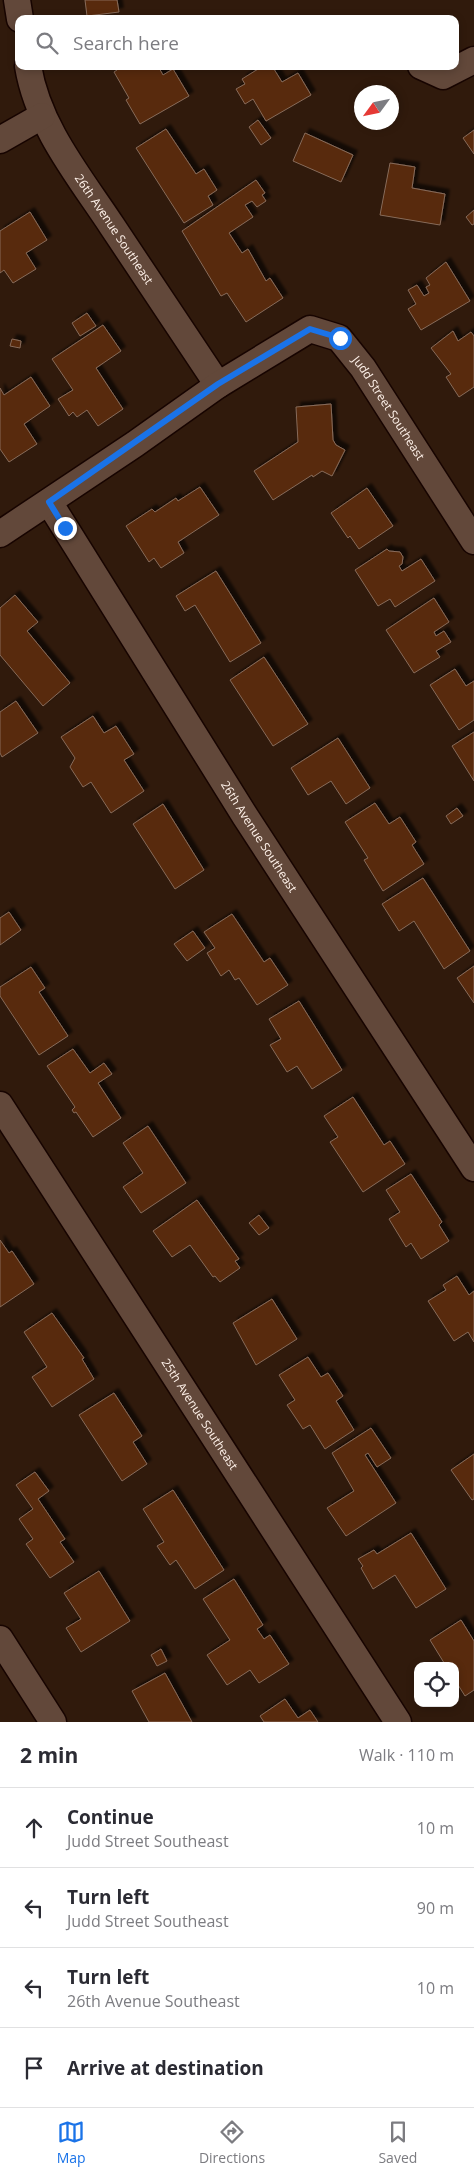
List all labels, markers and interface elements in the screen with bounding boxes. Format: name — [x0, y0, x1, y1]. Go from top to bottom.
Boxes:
search box — [15, 15, 459, 70]
icon: search — [33, 29, 61, 57]
text: Search here — [73, 30, 179, 56]
north arrow — [354, 85, 399, 130]
street label: 26th Avenue Southeast — [71, 171, 157, 288]
route start — [329, 327, 352, 350]
street label: Judd Street Southeast — [348, 351, 429, 463]
route end — [54, 517, 77, 540]
street label: 26th Avenue Southeast — [217, 777, 301, 896]
street label: 25th Avenue Southeast — [158, 1355, 242, 1473]
map controls — [414, 1662, 459, 1707]
button: locate — [414, 1662, 459, 1707]
text: 2 min — [20, 1741, 78, 1769]
text: Walk · 110 m — [359, 1744, 454, 1766]
text: Continue — [67, 1804, 154, 1830]
icon: ahead — [20, 1814, 48, 1842]
text: 10 m — [417, 1817, 454, 1839]
text: Judd Street Southeast — [67, 1830, 229, 1852]
text: Turn left — [67, 1884, 149, 1910]
icon: left — [20, 1894, 48, 1922]
text: 90 m — [417, 1897, 454, 1919]
text: Judd Street Southeast — [67, 1910, 229, 1932]
text: Turn left — [67, 1964, 149, 1990]
icon: left — [20, 1974, 48, 2002]
text: 10 m — [417, 1977, 454, 1999]
text: 26th Avenue Southeast — [67, 1990, 240, 2012]
icon: arrive — [20, 2054, 48, 2082]
text: Arrive at destination — [67, 2055, 264, 2081]
tab: Map — [57, 2118, 86, 2167]
tab: Directions — [199, 2118, 265, 2167]
tab: Saved — [378, 2118, 417, 2167]

